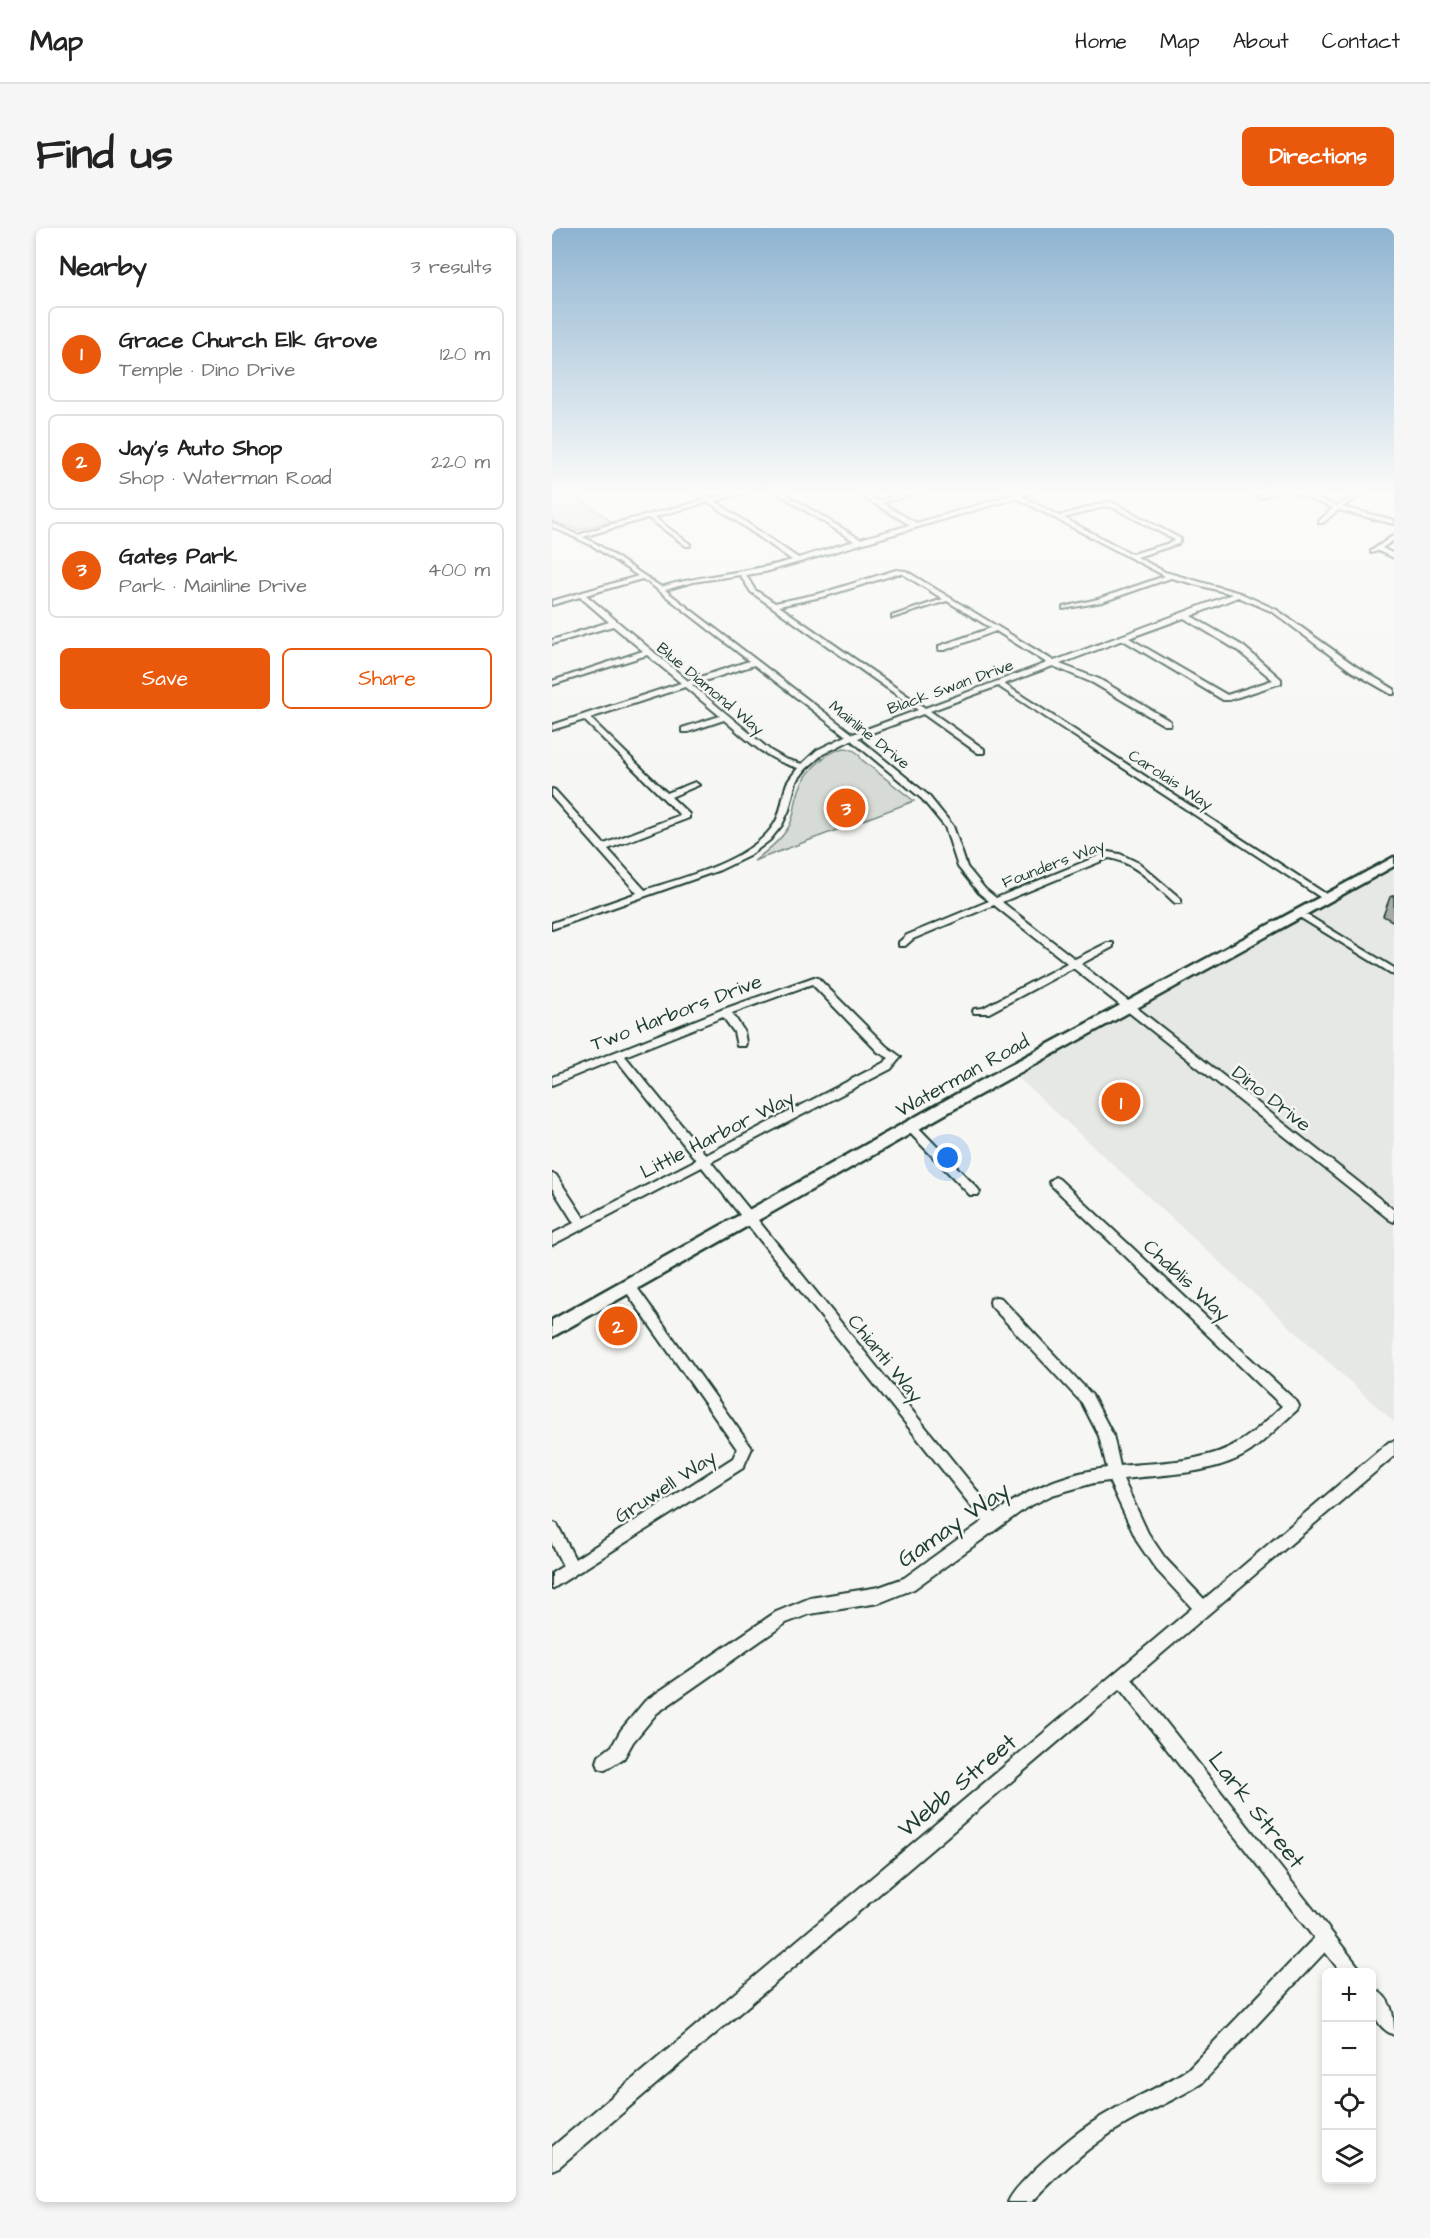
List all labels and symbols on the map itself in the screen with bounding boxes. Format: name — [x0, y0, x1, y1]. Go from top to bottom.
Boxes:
street label: Blue Diamond Way — [651, 637, 769, 741]
street label: Black Swan Drive — [884, 654, 1017, 720]
street label: Mainline Drive — [824, 695, 915, 774]
street label: Carolais Way — [1123, 744, 1217, 816]
pin: 3 — [826, 786, 866, 830]
street label: Founders Way — [999, 834, 1108, 895]
street label: Two Harbors Drive — [587, 967, 766, 1058]
street label: Waterman Road — [891, 1028, 1034, 1124]
street label: Dino Drive — [1226, 1059, 1317, 1139]
pin: 1 — [1102, 1080, 1140, 1124]
street label: Little Harbor Way — [635, 1084, 800, 1187]
your location — [933, 1143, 962, 1172]
street label: Chablis Way — [1136, 1233, 1236, 1329]
pin: 2 — [598, 1304, 638, 1348]
street label: Chianti Way — [840, 1308, 930, 1409]
street label: Gruwell Way — [609, 1443, 722, 1531]
street label: Gamay Way — [890, 1473, 1017, 1577]
street label: Webb Street — [891, 1726, 1025, 1846]
street label: Lark Street — [1200, 1745, 1313, 1877]

